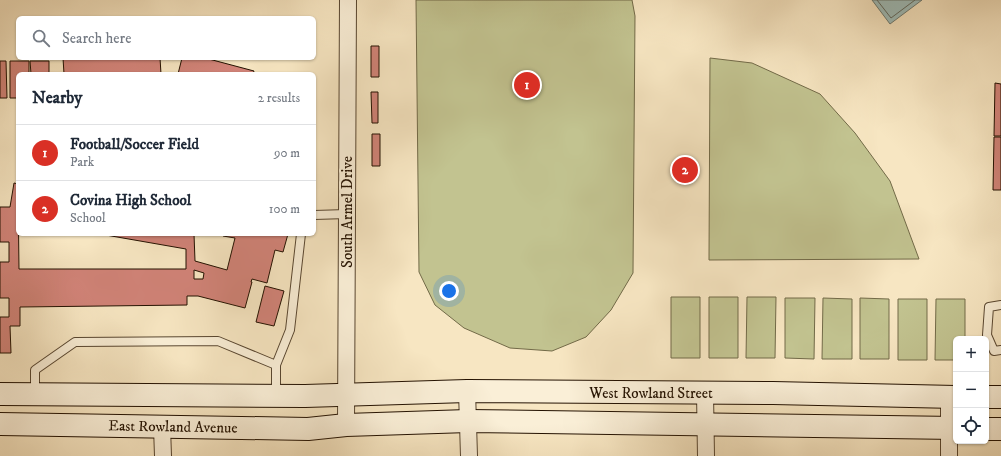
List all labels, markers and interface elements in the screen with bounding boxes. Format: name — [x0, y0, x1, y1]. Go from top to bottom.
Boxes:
search box — [16, 16, 316, 60]
icon: search — [30, 27, 52, 49]
text: Search here — [62, 29, 131, 48]
pin: 1 — [514, 70, 540, 100]
text: Nearby — [32, 87, 82, 109]
text: 2 results — [258, 90, 300, 106]
text: Football/Soccer Field — [70, 135, 199, 154]
text: 1 — [43, 145, 47, 161]
text: 90 m — [274, 145, 300, 161]
text: Park — [70, 154, 94, 170]
pin: 2 — [672, 155, 698, 185]
street label: South Armel Drive — [338, 156, 357, 268]
text: Covina High School — [70, 191, 191, 210]
text: 2 — [42, 201, 48, 217]
text: 100 m — [269, 201, 300, 217]
text: School — [70, 210, 106, 226]
your location — [439, 281, 459, 301]
map controls — [953, 336, 989, 444]
button: + — [953, 336, 989, 372]
button: − — [953, 372, 989, 408]
street label: West Rowland Street — [588, 384, 713, 403]
button: locate — [953, 408, 989, 444]
street label: East Rowland Avenue — [108, 416, 238, 438]

